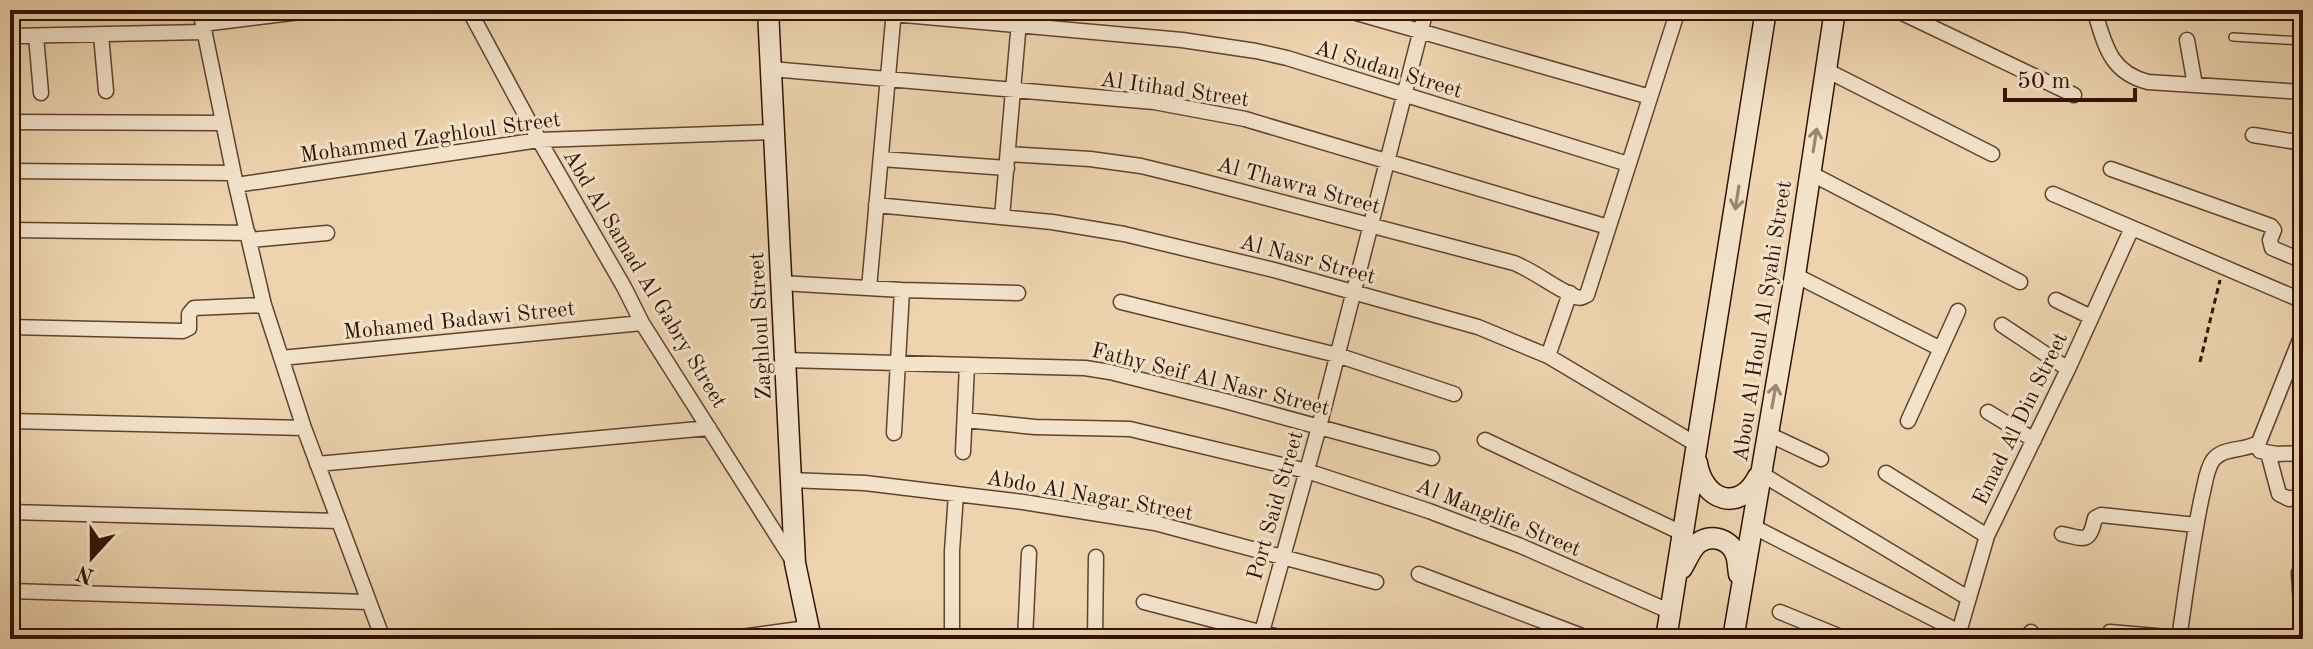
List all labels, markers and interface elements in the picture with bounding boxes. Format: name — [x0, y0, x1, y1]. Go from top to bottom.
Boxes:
street label: Al Sudan Street — [1312, 37, 1465, 103]
scale bar — [2005, 52, 2135, 102]
street label: Al Itihad Street — [1099, 69, 1251, 111]
text: 50 m — [2017, 70, 2071, 94]
street label: Mohammed Zaghloul Street — [299, 109, 562, 167]
one-way arrow — [1809, 128, 1824, 153]
street label: Abd Al Samad Al Gabry Street — [558, 146, 730, 412]
street label: Al Thawra Street — [1214, 154, 1383, 218]
street label: Abou Al Houl Al Syahi Street — [1730, 179, 1796, 464]
one-way arrow — [1729, 185, 1744, 210]
street label: Al Nasr Street — [1237, 231, 1378, 289]
street label: Zaghloul Street — [746, 251, 776, 400]
street label: Mohamed Badawi Street — [342, 298, 576, 344]
street label: Emad Al Din Street — [1969, 329, 2072, 509]
street label: Fathy Seif Al Nasr Street — [1089, 340, 1332, 420]
one-way arrow — [1767, 384, 1782, 410]
street label: Port Said Street — [1244, 428, 1308, 583]
street label: Abdo Al Nagar Street — [985, 467, 1195, 525]
street label: Al Manglife Street — [1413, 475, 1584, 561]
north arrow — [52, 517, 132, 597]
text: N — [74, 560, 97, 587]

